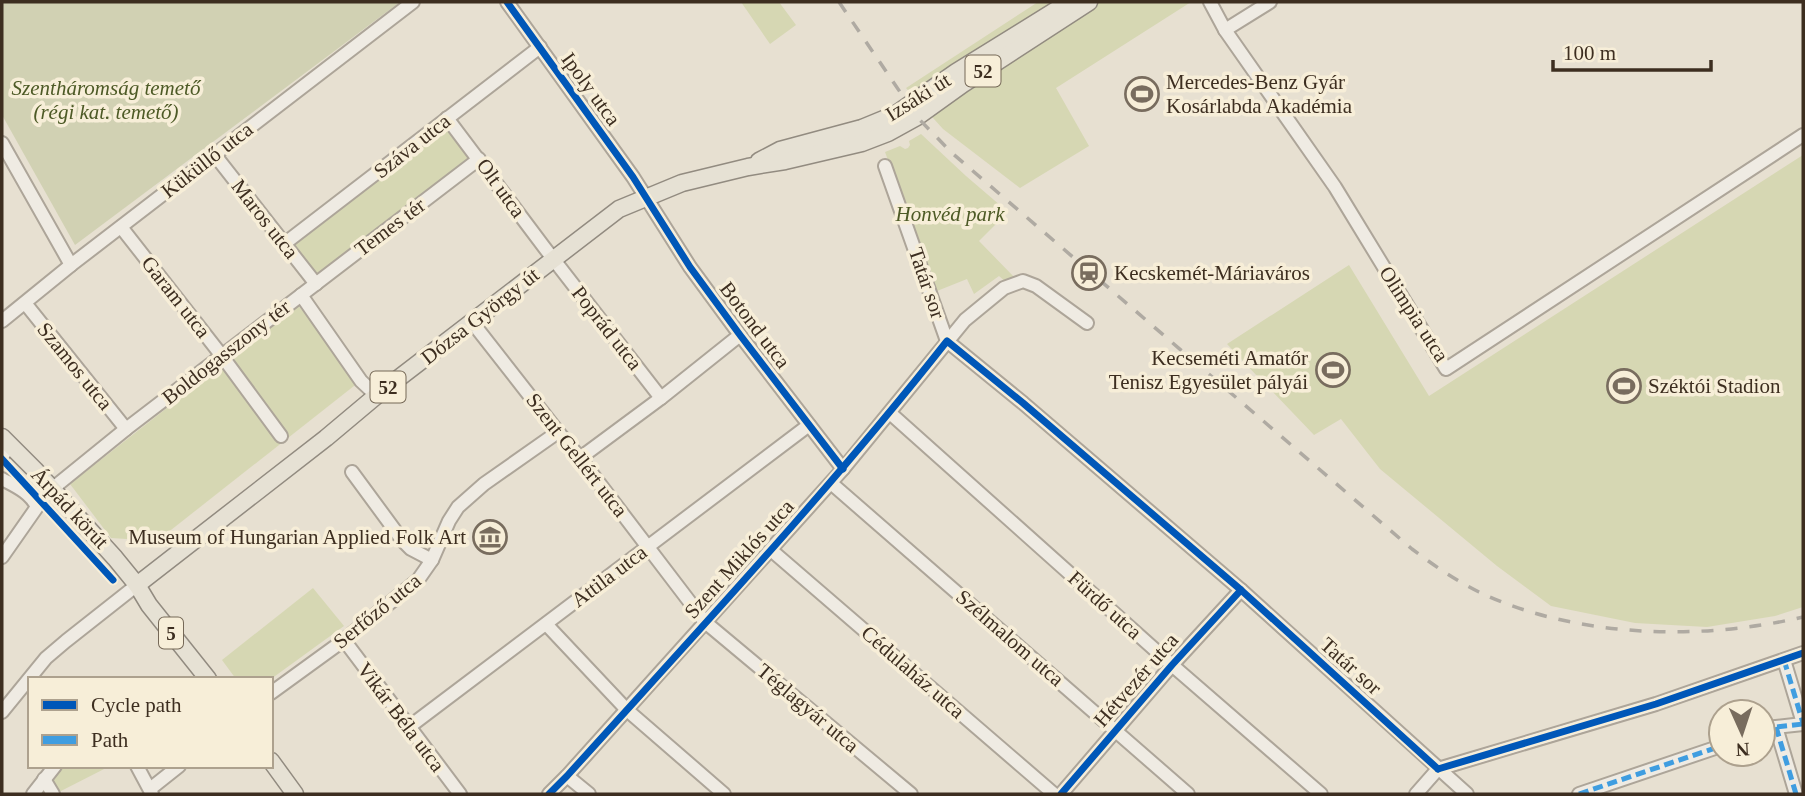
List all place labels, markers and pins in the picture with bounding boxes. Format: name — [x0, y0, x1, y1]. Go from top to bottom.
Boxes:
place label: Mercedes-Benz Gyár Kosárlabda Akadémia — [1166, 70, 1353, 118]
sports icon: Mercedes-Benz Gyár Kosárlabda Akadémia — [1123, 75, 1161, 113]
station icon: Kecskemét-Máriaváros — [1070, 254, 1108, 292]
place label: Kecskemét-Máriaváros — [1114, 261, 1310, 285]
place label: Kecseméti Amatőr Tenisz Egyesület pályái — [1109, 346, 1308, 394]
sports icon: Kecseméti Amatőr Tenisz Egyesület pályái — [1314, 351, 1352, 389]
sports icon: Széktói Stadion — [1605, 367, 1643, 405]
place label: Széktói Stadion — [1648, 374, 1781, 398]
museum icon: Museum of Hungarian Applied Folk Art — [471, 518, 509, 556]
place label: Museum of Hungarian Applied Folk Art — [128, 525, 466, 549]

